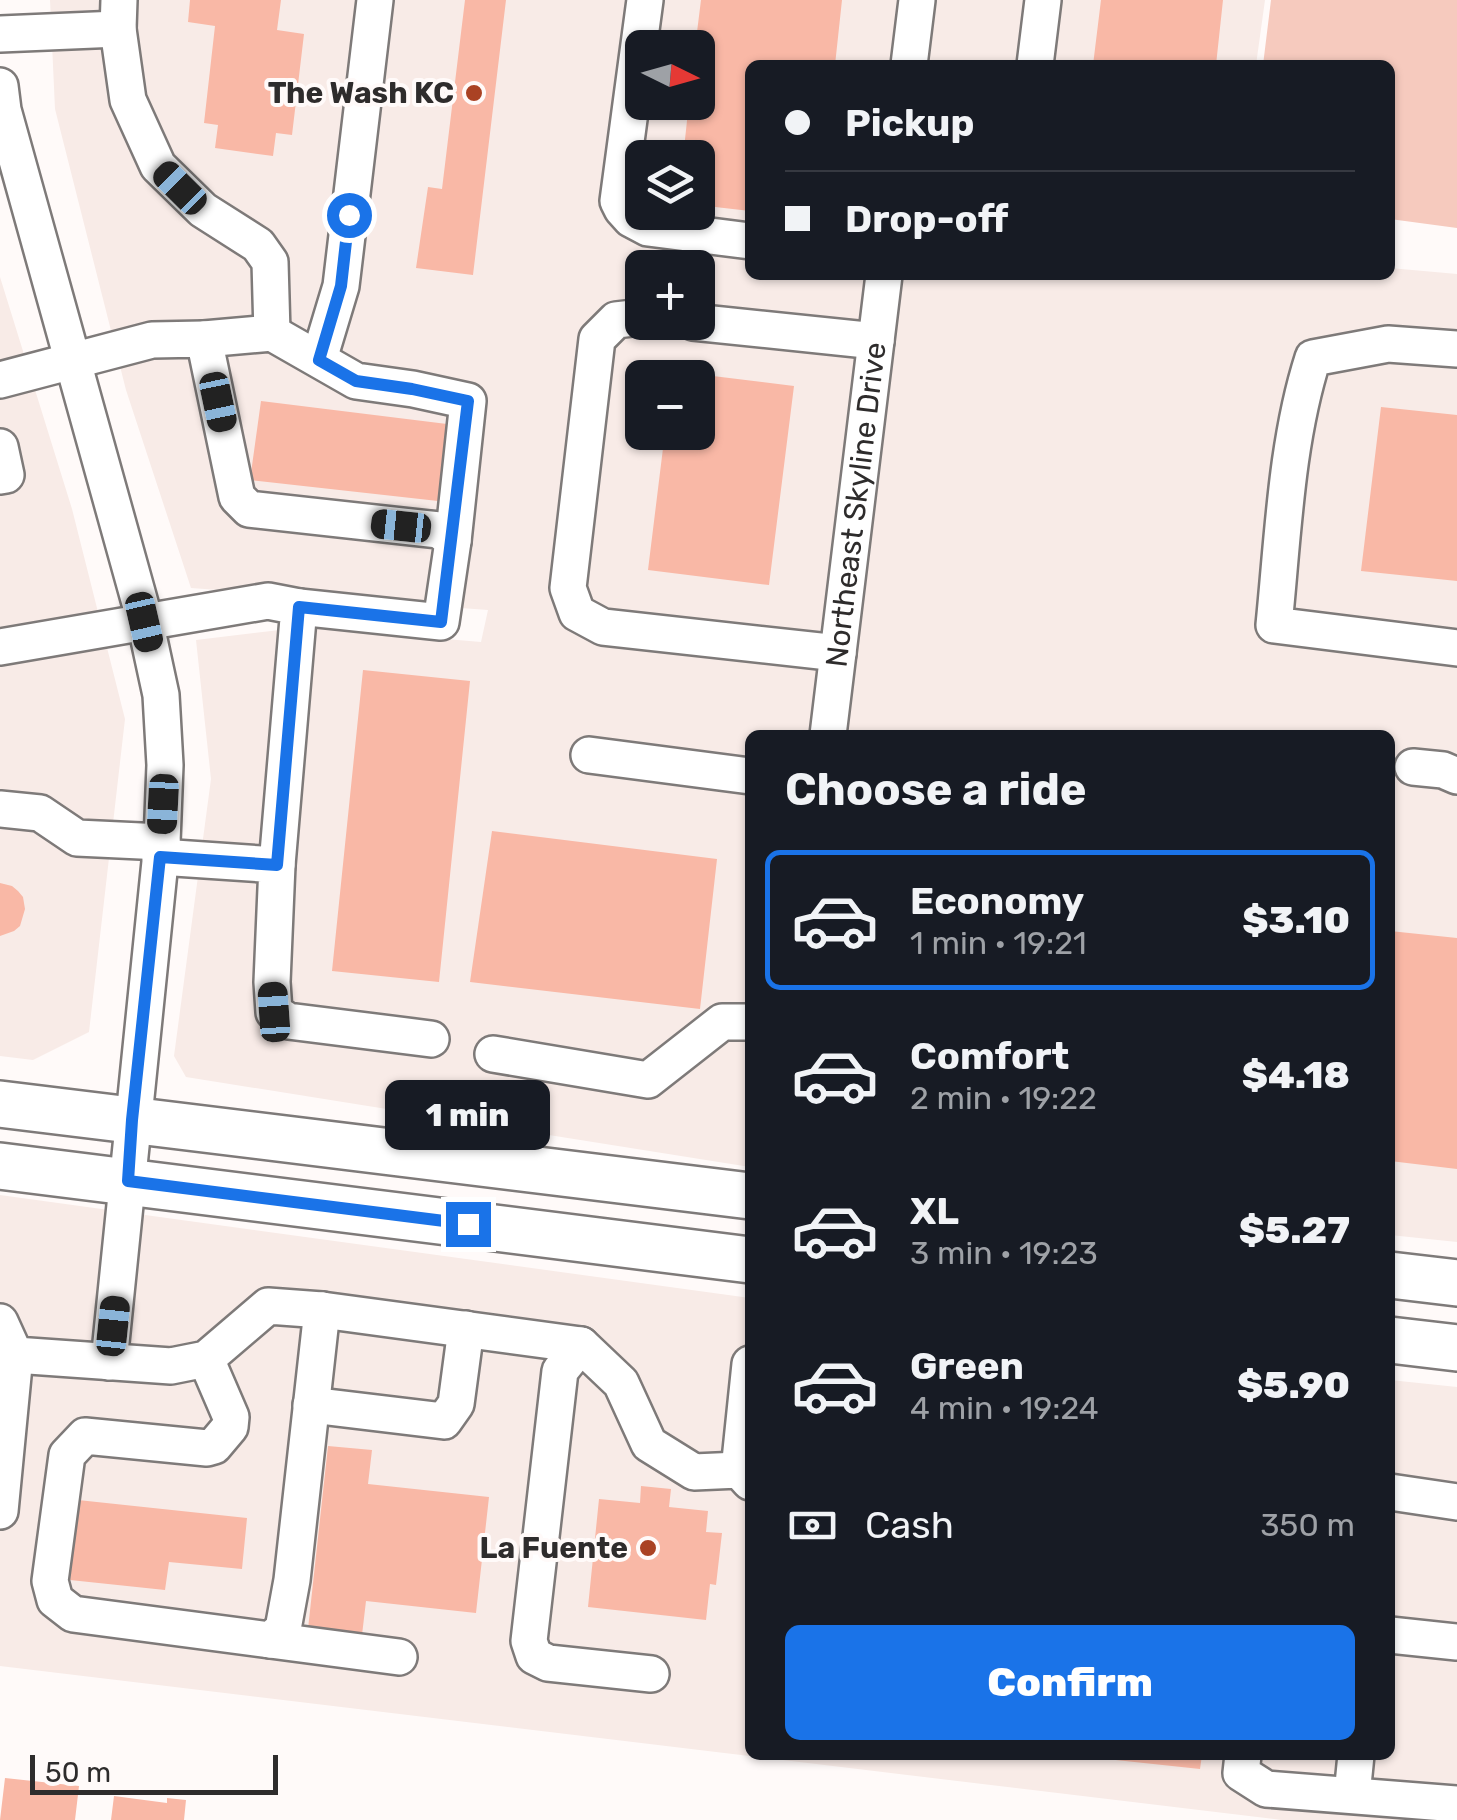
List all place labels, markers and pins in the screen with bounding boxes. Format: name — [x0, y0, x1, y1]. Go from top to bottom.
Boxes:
place label: The Wash KC — [268, 75, 454, 111]
marker: The Wash KC — [463, 82, 485, 104]
place label: La Fuente — [480, 1530, 628, 1566]
marker: La Fuente — [637, 1537, 659, 1559]

